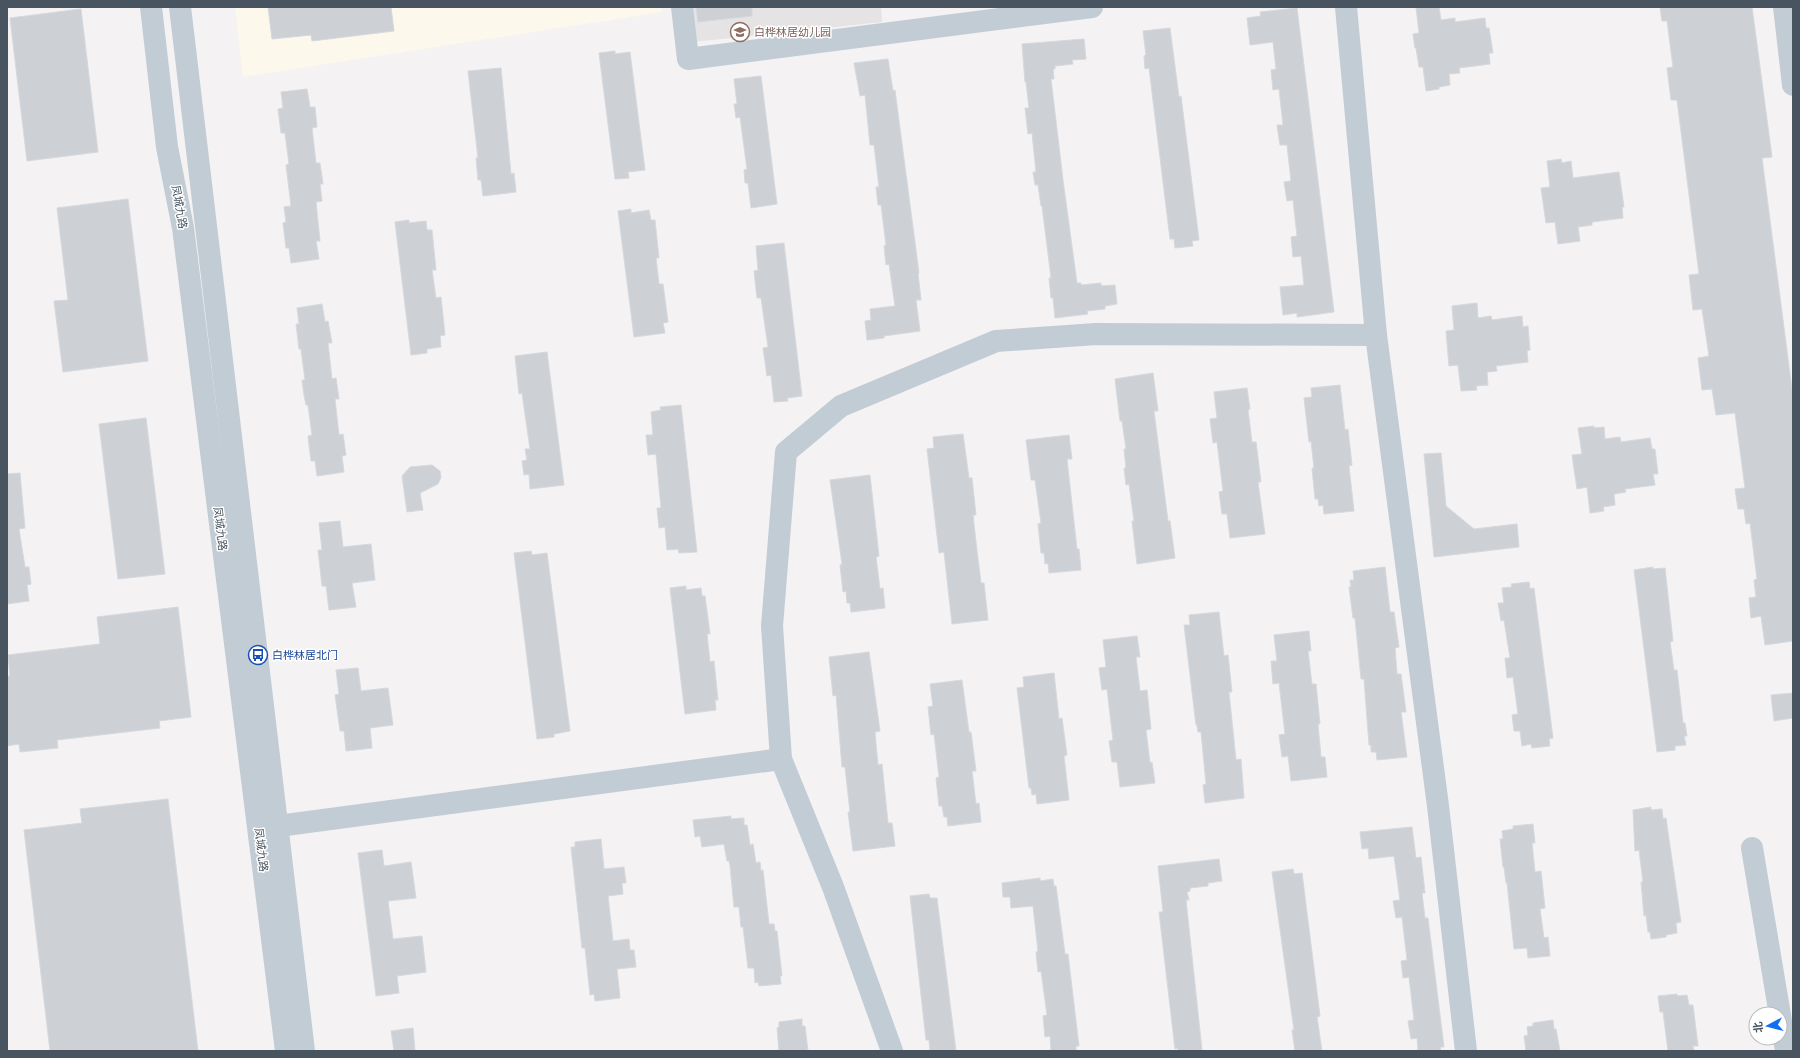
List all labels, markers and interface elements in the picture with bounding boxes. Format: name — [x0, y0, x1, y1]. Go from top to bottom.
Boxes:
school or university icon: 白桦林居幼儿园 — [729, 21, 751, 43]
place label: 白桦林居幼儿园 — [754, 26, 831, 39]
street label: 凤城九路 — [169, 184, 189, 230]
street label: 凤城九路 — [211, 506, 229, 552]
bus stop icon: 白桦林居北门 — [247, 644, 269, 666]
place label: 白桦林居北门 — [272, 649, 338, 662]
street label: 凤城九路 — [252, 827, 270, 873]
north arrow — [1748, 1006, 1788, 1046]
text: 北 — [1751, 1021, 1766, 1033]

